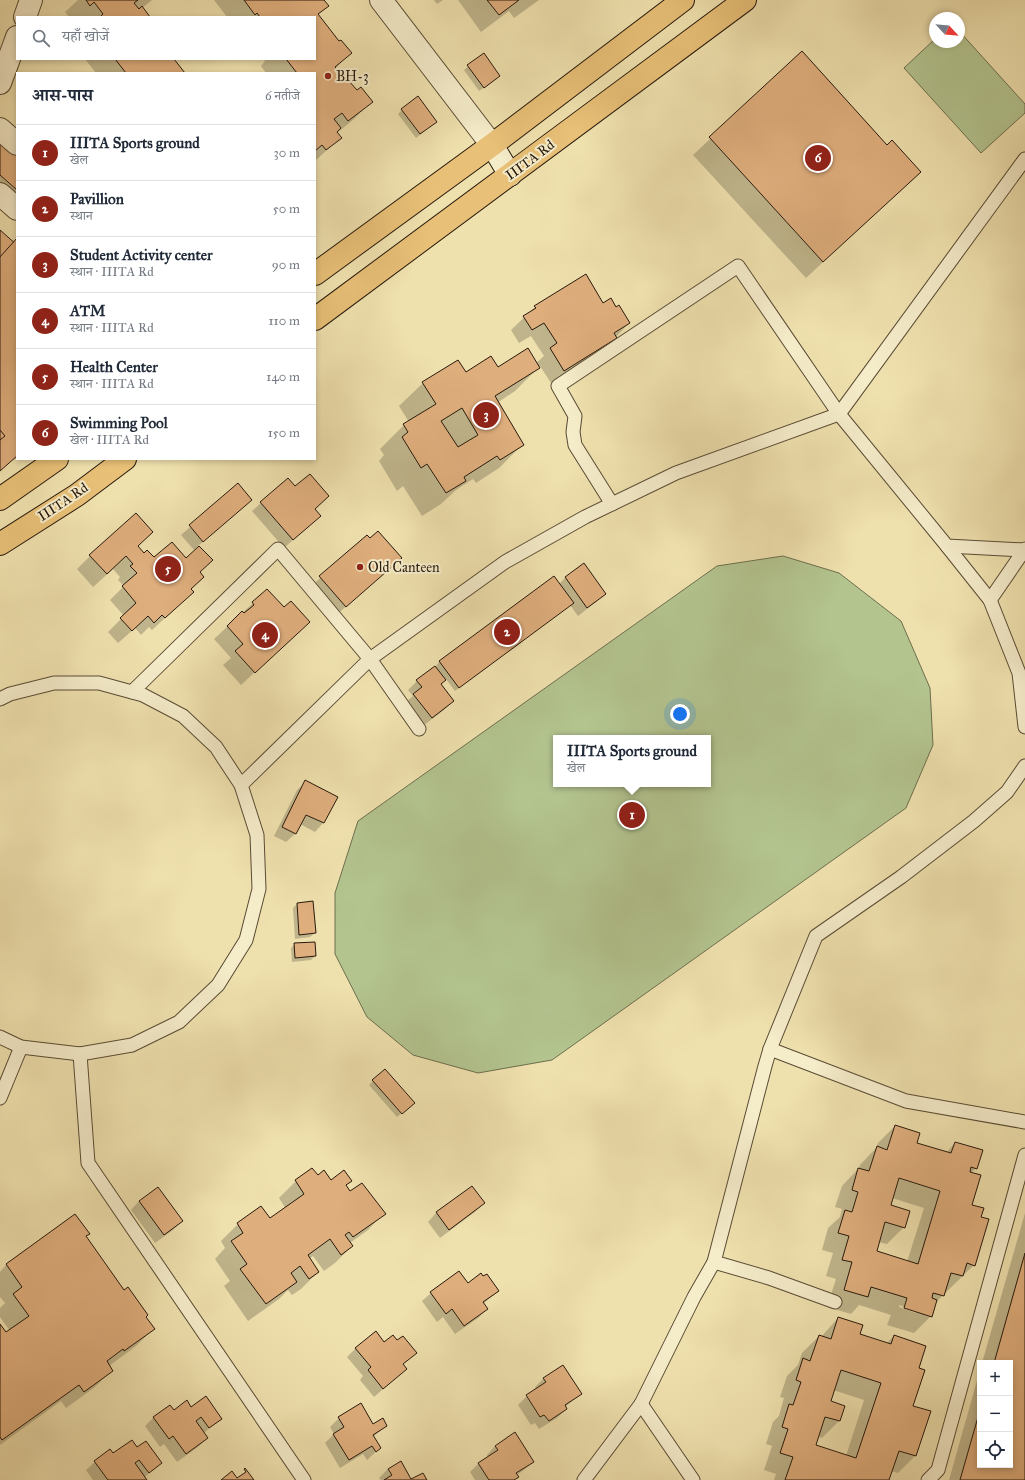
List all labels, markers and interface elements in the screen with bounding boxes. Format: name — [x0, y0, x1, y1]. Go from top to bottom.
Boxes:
north arrow — [929, 12, 965, 48]
search box — [16, 16, 316, 60]
icon: search — [30, 27, 52, 49]
text: यहाँ खोजें — [62, 27, 109, 45]
place label: BH-3 — [336, 68, 369, 85]
marker: BH-3 — [323, 71, 333, 81]
text: आस-पास — [32, 85, 93, 106]
text: 6 नतीजे — [265, 88, 300, 104]
text: IIITA Sports ground — [70, 134, 200, 152]
street label: IIITA Rd — [502, 136, 558, 184]
pin: 6 — [805, 143, 831, 173]
text: 1 — [42, 145, 48, 161]
text: 30 m — [274, 145, 300, 161]
text: खेल — [70, 152, 88, 168]
text: Pavillion — [70, 190, 124, 208]
text: 2 — [42, 201, 48, 217]
text: 50 m — [273, 201, 300, 217]
text: स्थान — [70, 208, 93, 224]
text: Student Activity center — [70, 246, 213, 264]
text: 3 — [42, 257, 48, 273]
text: 90 m — [272, 257, 300, 273]
text: स्थान · IIITA Rd — [70, 264, 154, 280]
text: ATM — [70, 302, 105, 320]
text: 4 — [41, 313, 49, 329]
text: 110 m — [268, 313, 300, 329]
text: स्थान · IIITA Rd — [70, 320, 154, 336]
text: Health Center — [70, 358, 158, 376]
text: 5 — [42, 369, 48, 385]
text: 140 m — [266, 369, 300, 385]
text: स्थान · IIITA Rd — [70, 376, 154, 392]
pin: 3 — [473, 400, 499, 430]
text: Swimming Pool — [70, 414, 168, 432]
text: 6 — [42, 425, 48, 441]
text: 150 m — [268, 425, 300, 441]
text: खेल · IIITA Rd — [70, 432, 149, 448]
street label: IIITA Rd — [35, 479, 91, 525]
pin: 5 — [155, 554, 181, 584]
place label: Old Canteen — [368, 559, 440, 576]
marker: Old Canteen — [355, 562, 365, 572]
pin: 2 — [494, 617, 520, 647]
pin: 4 — [252, 620, 278, 650]
your location — [670, 704, 690, 724]
popup — [553, 735, 711, 787]
text: IIITA Sports ground — [567, 742, 697, 760]
text: खेल — [567, 760, 585, 776]
pin: 1 — [619, 800, 645, 830]
map controls — [977, 1360, 1013, 1468]
button: + — [977, 1360, 1013, 1396]
button: − — [977, 1396, 1013, 1432]
button: locate — [977, 1432, 1013, 1468]

